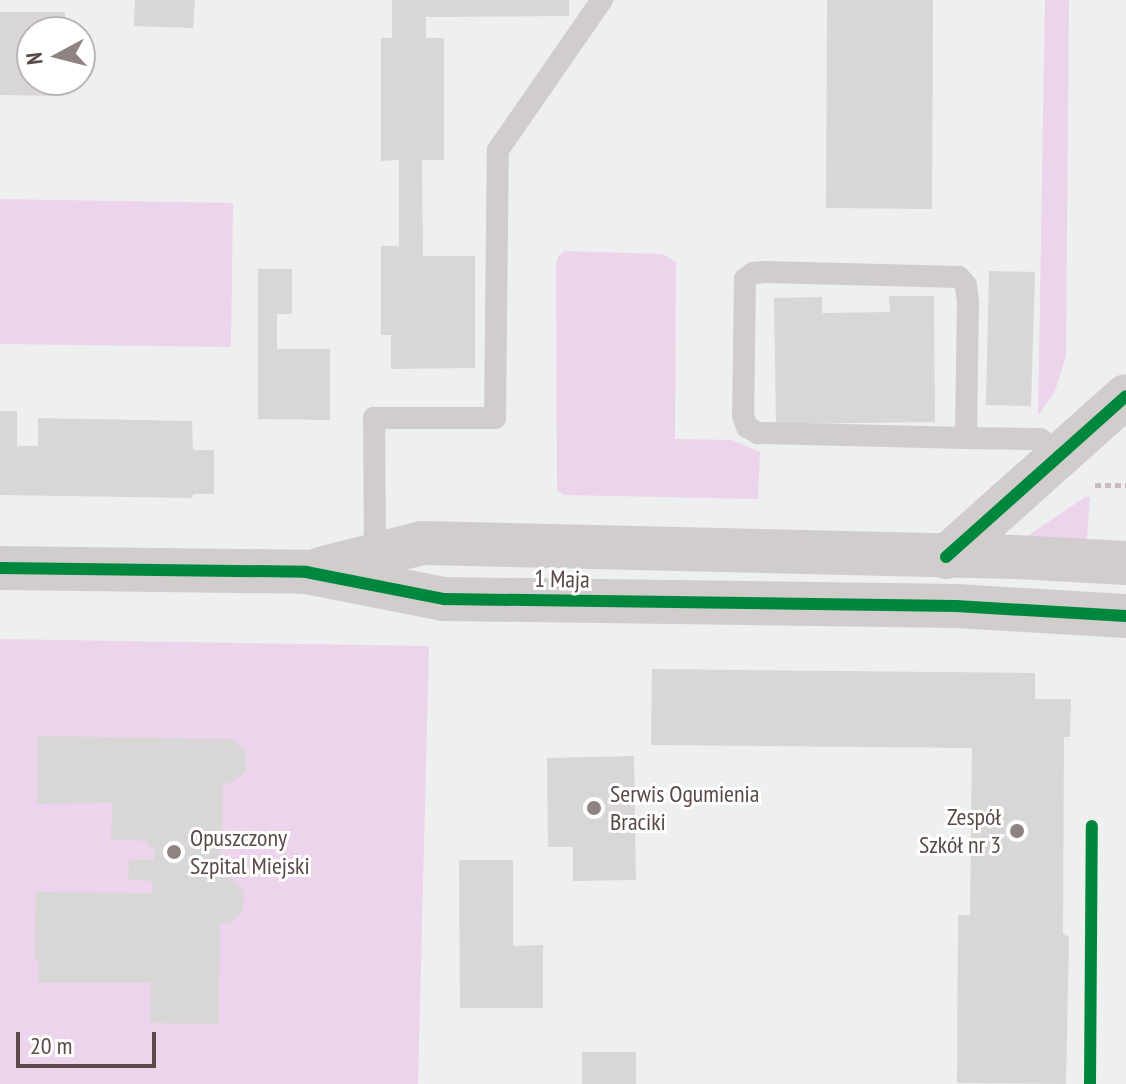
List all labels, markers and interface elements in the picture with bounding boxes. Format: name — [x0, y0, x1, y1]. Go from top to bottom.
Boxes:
north arrow — [16, 16, 96, 96]
text: N — [20, 51, 49, 66]
street label: 1 Maja — [534, 564, 590, 594]
place label: Serwis Ogumienia Braciki — [610, 780, 759, 836]
marker: Serwis Ogumienia Braciki — [585, 799, 603, 817]
place label: Zespół Szkół nr 3 — [919, 803, 1001, 859]
marker: Zespół Szkół nr 3 — [1008, 822, 1026, 840]
place label: Opuszczony Szpital Miejski — [190, 824, 310, 880]
marker: Opuszczony Szpital Miejski — [165, 843, 183, 861]
scale bar — [20, 1016, 160, 1066]
text: 20 m — [30, 1030, 72, 1061]

